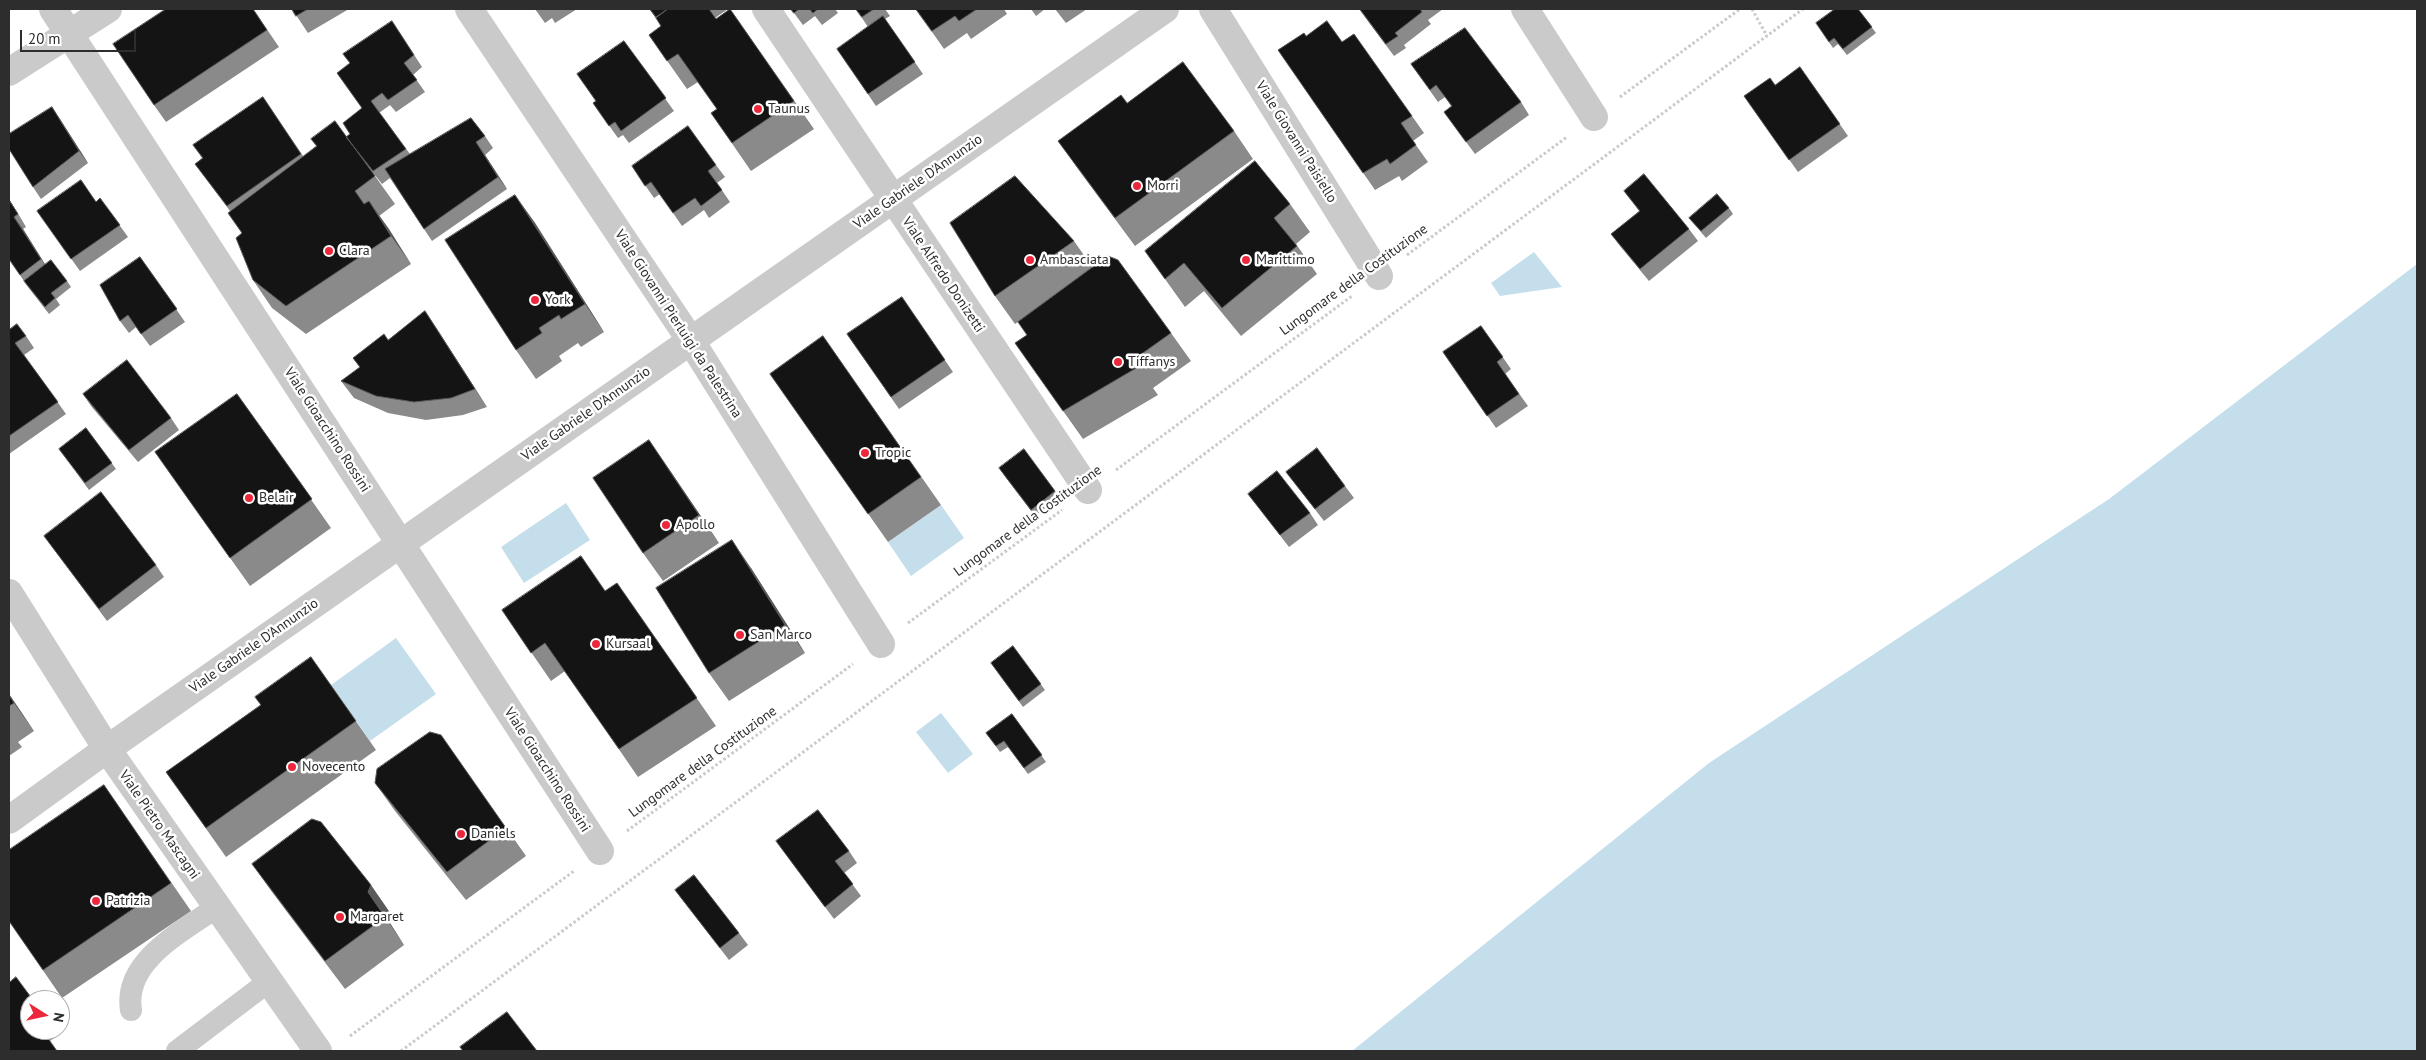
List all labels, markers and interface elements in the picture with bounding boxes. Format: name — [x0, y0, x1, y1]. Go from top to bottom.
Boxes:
scale bar — [22, 20, 139, 52]
text: 20 m — [28, 29, 61, 48]
street label: Viale Giovanni Paisiello — [1252, 78, 1340, 206]
place label: Taunus — [768, 101, 810, 117]
marker: Taunus — [752, 103, 764, 115]
street label: Viale Gabriele D'Annunzio — [850, 131, 986, 233]
place label: Morri — [1147, 178, 1179, 194]
marker: Morri — [1131, 180, 1143, 192]
street label: Viale Alfredo Donizetti — [898, 214, 988, 336]
street label: Lungomare della Costituzione — [1277, 221, 1431, 339]
street label: Viale Giovanni Pierluigi da Palestrina — [611, 227, 745, 421]
place label: Clara — [339, 243, 370, 259]
marker: Clara — [323, 245, 335, 257]
place label: Ambasciata — [1040, 252, 1109, 268]
place label: Marittimo — [1256, 252, 1315, 268]
marker: Ambasciata — [1024, 254, 1036, 266]
marker: Marittimo — [1240, 254, 1252, 266]
place label: York — [545, 292, 571, 308]
marker: York — [529, 294, 541, 306]
place label: Tiffanys — [1128, 354, 1175, 370]
marker: Tiffanys — [1112, 356, 1124, 368]
street label: Viale Gabriele D'Annunzio — [518, 363, 654, 465]
street label: Viale Gioacchino Rossini — [280, 365, 374, 495]
place label: Tropic — [875, 445, 911, 461]
marker: Tropic — [859, 447, 871, 459]
street label: Lungomare della Costituzione — [951, 462, 1105, 580]
place label: Belair — [259, 490, 294, 506]
marker: Belair — [243, 492, 255, 504]
place label: Apollo — [676, 517, 715, 533]
marker: Apollo — [660, 519, 672, 531]
street label: Viale Gabriele D'Annunzio — [186, 595, 322, 697]
place label: San Marco — [750, 627, 812, 643]
marker: San Marco — [734, 629, 746, 641]
place label: Kursaal — [606, 636, 650, 652]
marker: Kursaal — [590, 638, 602, 650]
street label: Lungomare della Costituzione — [626, 703, 780, 821]
street label: Viale Gioacchino Rossini — [500, 705, 594, 835]
place label: Novecento — [302, 759, 365, 775]
marker: Novecento — [286, 761, 298, 773]
street label: Viale Pietro Mascagni — [115, 767, 203, 883]
place label: Daniels — [471, 826, 516, 842]
marker: Daniels — [455, 828, 467, 840]
place label: Patrizia — [106, 893, 150, 909]
marker: Patrizia — [90, 895, 102, 907]
place label: Margaret — [350, 909, 404, 925]
marker: Margaret — [334, 911, 346, 923]
north arrow — [20, 990, 70, 1040]
text: N — [49, 1011, 68, 1024]

